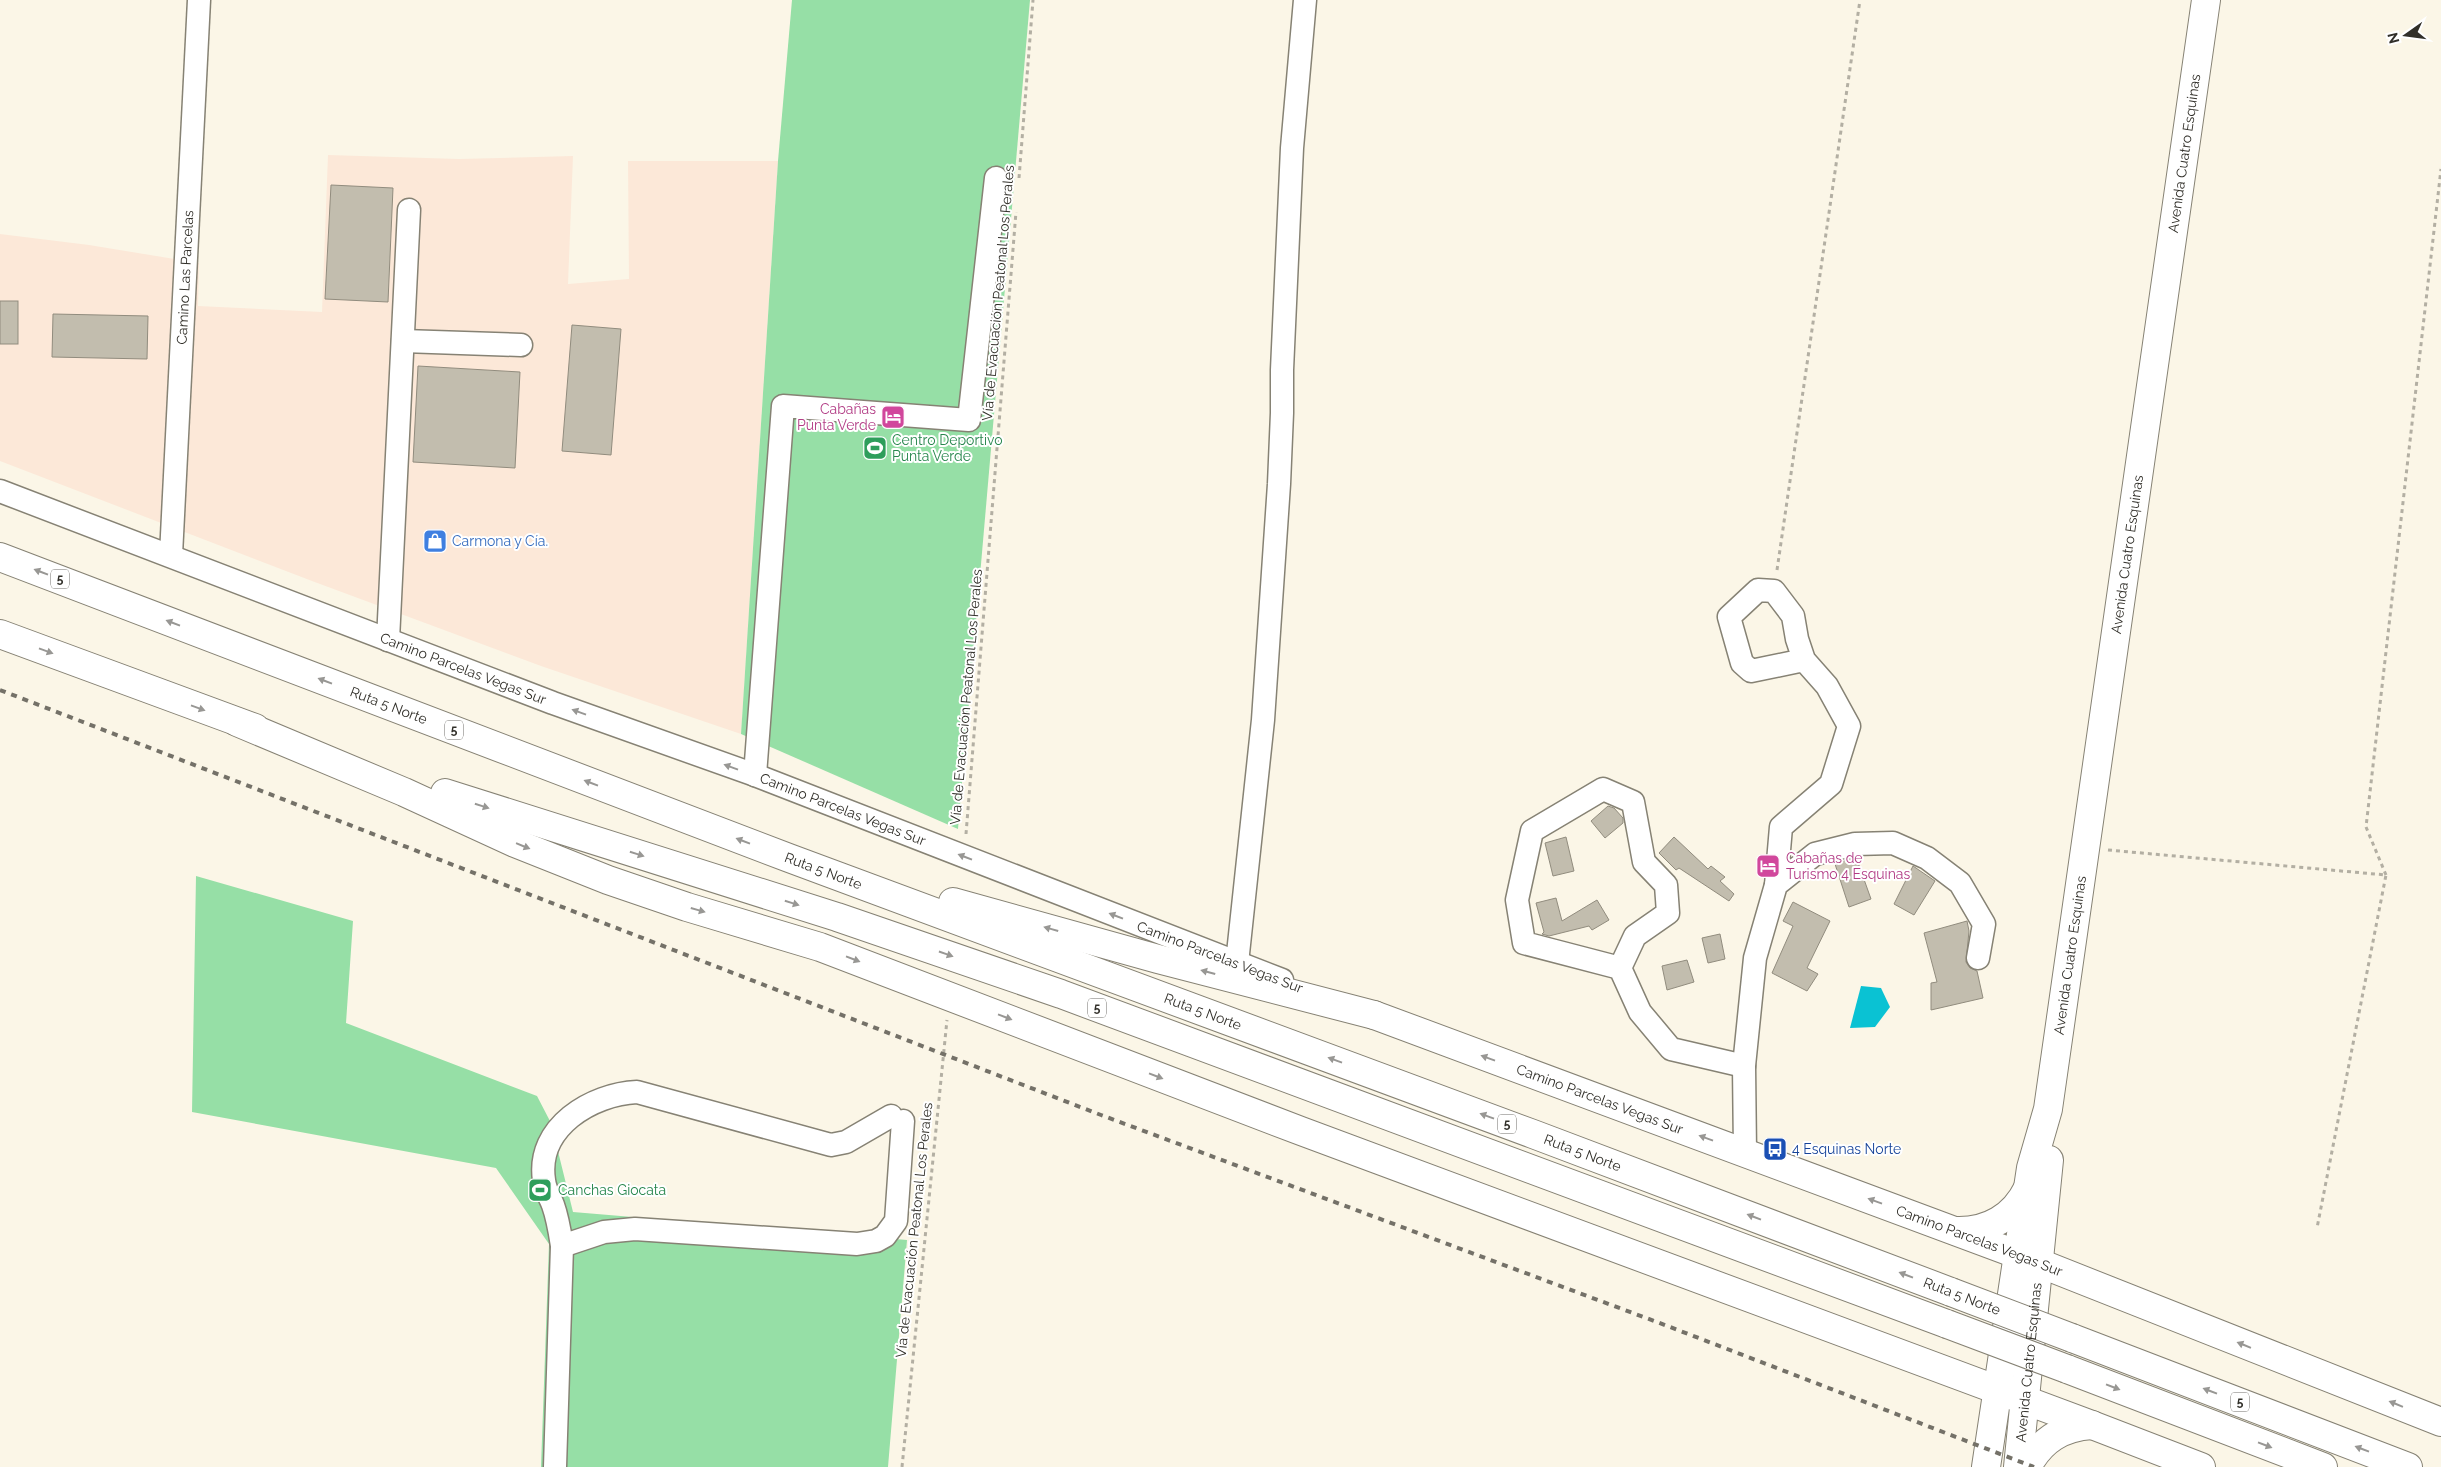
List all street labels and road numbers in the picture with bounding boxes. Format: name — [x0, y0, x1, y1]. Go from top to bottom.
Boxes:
street label: Avenida Cuatro Esquinas — [2165, 73, 2203, 234]
street label: Vía de Evacuación Peatonal Los Perales — [979, 164, 1017, 422]
street label: Camino Las Parcelas — [174, 210, 196, 345]
street label: Avenida Cuatro Esquinas — [2108, 474, 2146, 635]
street label: Vía de Evacuación Peatonal Los Perales — [947, 568, 985, 826]
road number: 5 — [51, 570, 69, 588]
street label: Camino Parcelas Vegas Sur — [378, 629, 549, 708]
street label: Ruta 5 Norte — [348, 683, 429, 727]
road number: 5 — [445, 720, 463, 740]
street label: Camino Parcelas Vegas Sur — [758, 770, 928, 849]
street label: Ruta 5 Norte — [782, 849, 864, 892]
street label: Avenida Cuatro Esquinas — [2051, 875, 2089, 1036]
street label: Camino Parcelas Vegas Sur — [1135, 918, 1305, 996]
street label: Ruta 5 Norte — [1162, 990, 1244, 1033]
road number: 5 — [1088, 998, 1106, 1018]
street label: Camino Parcelas Vegas Sur — [1514, 1061, 1686, 1137]
street label: Vía de Evacuación Peatonal Los Perales — [893, 1101, 935, 1358]
road number: 5 — [1498, 1114, 1516, 1134]
street label: Ruta 5 Norte — [1542, 1131, 1623, 1175]
street label: Camino Parcelas Vegas Sur — [1894, 1202, 2065, 1279]
street label: Ruta 5 Norte — [1921, 1274, 2003, 1318]
street label: Avenida Cuatro Esquinas — [2013, 1282, 2045, 1443]
road number: 5 — [2231, 1392, 2249, 1411]

